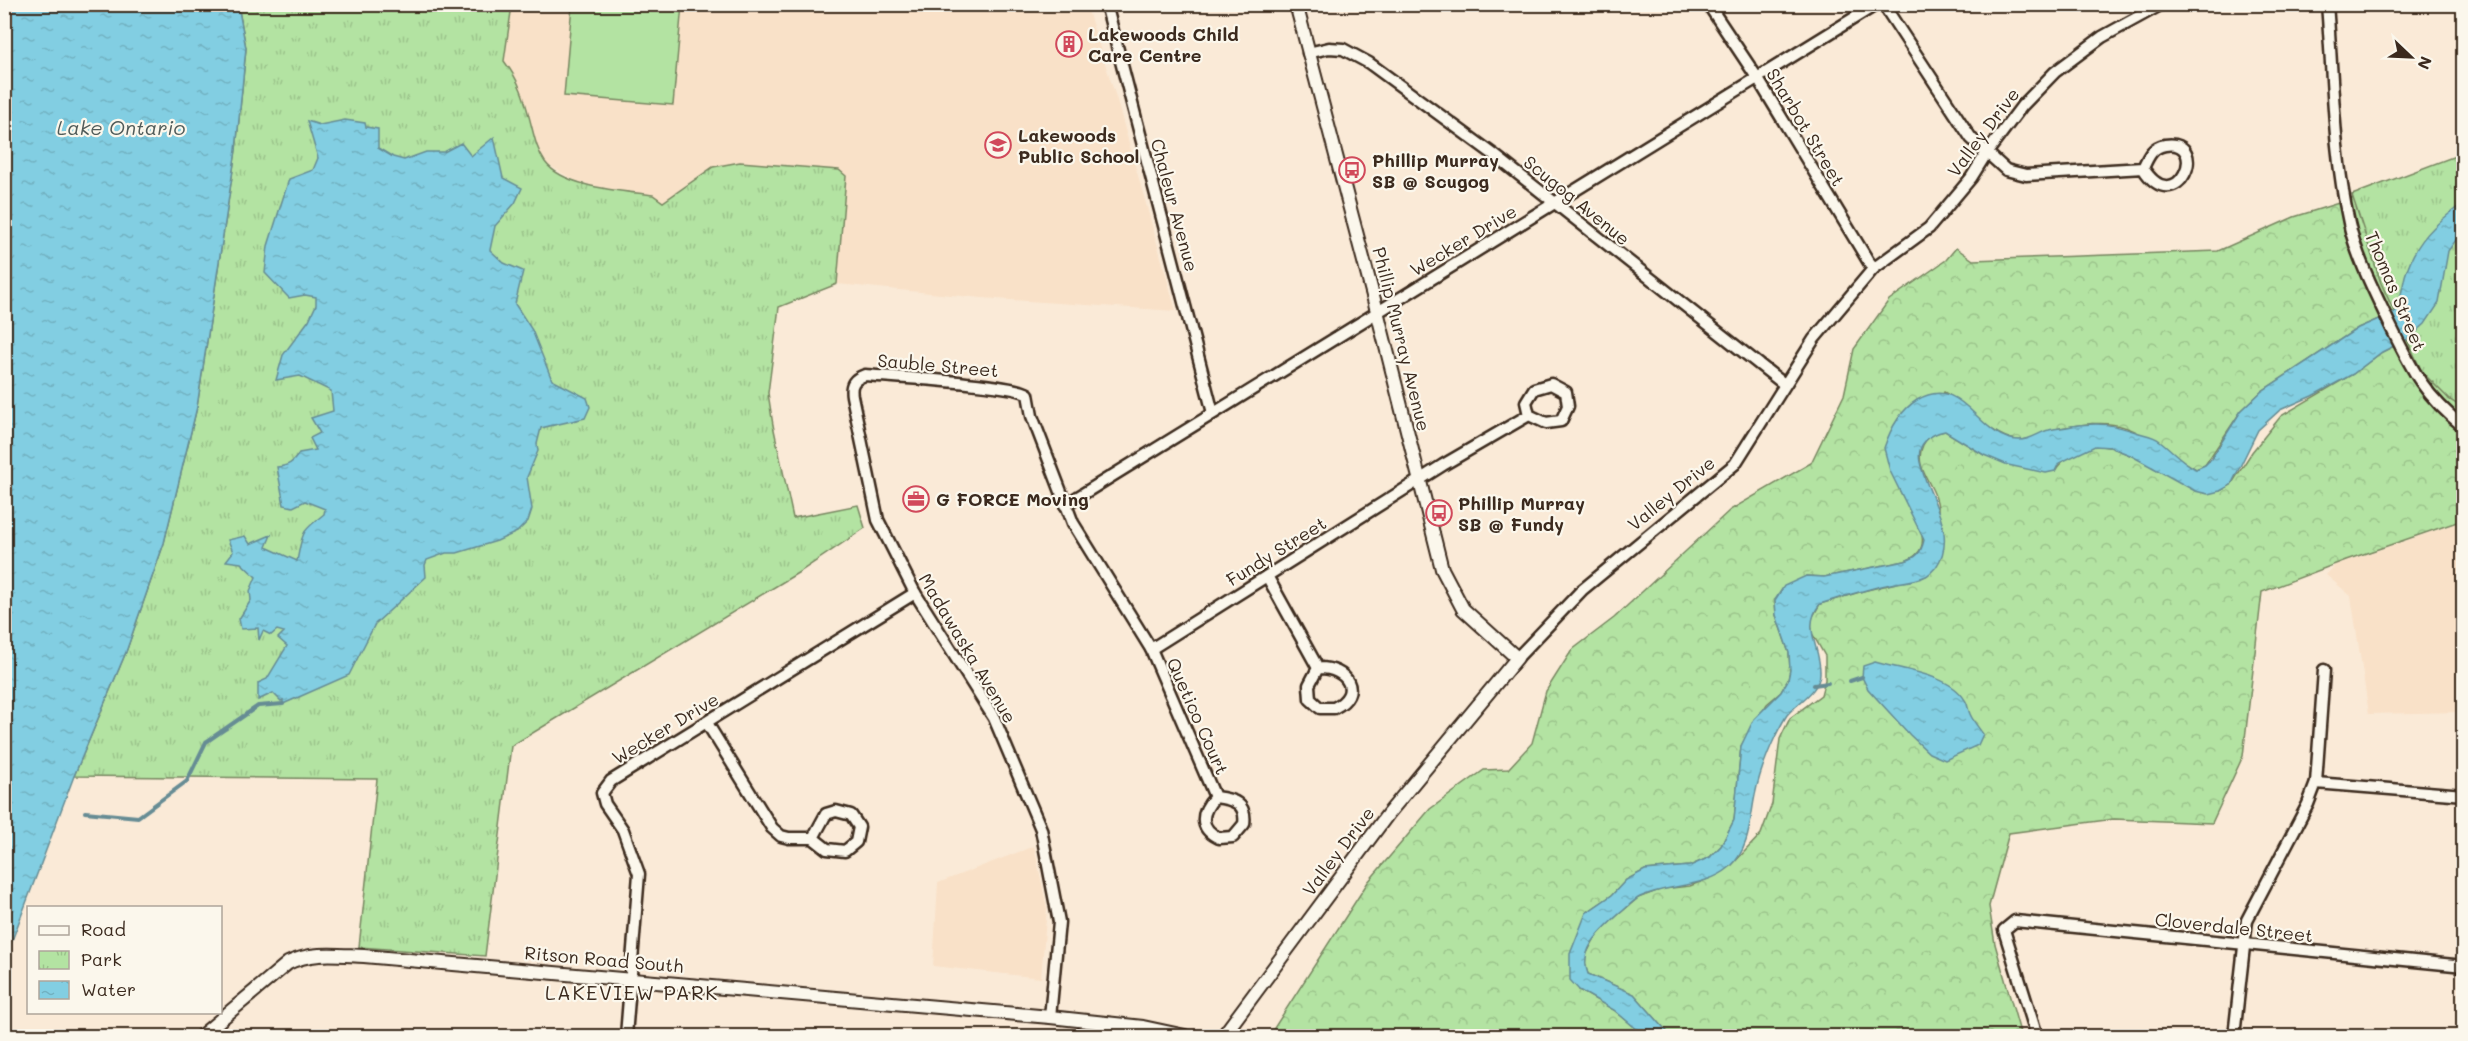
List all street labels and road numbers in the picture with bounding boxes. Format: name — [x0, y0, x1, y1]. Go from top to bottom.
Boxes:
street label: Sharbot Street — [1761, 64, 1851, 190]
street label: Valley Drive — [1942, 83, 2024, 181]
street label: Chaleur Avenue — [1146, 136, 1204, 274]
street label: Scugog Avenue — [1519, 150, 1635, 250]
street label: Wecker Drive — [1405, 199, 1521, 281]
street label: Thomas Street — [2360, 227, 2432, 355]
street label: Phillip Murray Avenue — [1367, 244, 1437, 434]
street label: Sauble Street — [876, 348, 1000, 382]
street label: Valley Drive — [1622, 450, 1720, 536]
street label: Fundy Street — [1221, 511, 1331, 591]
street label: Madawaska Avenue — [914, 569, 1022, 727]
street label: Quetico Court — [1161, 654, 1235, 778]
street label: Wecker Drive — [607, 687, 723, 769]
street label: Valley Drive — [1297, 802, 1379, 900]
street label: Cloverdale Street — [2154, 907, 2314, 947]
street label: Ritson Road South — [524, 940, 684, 978]

